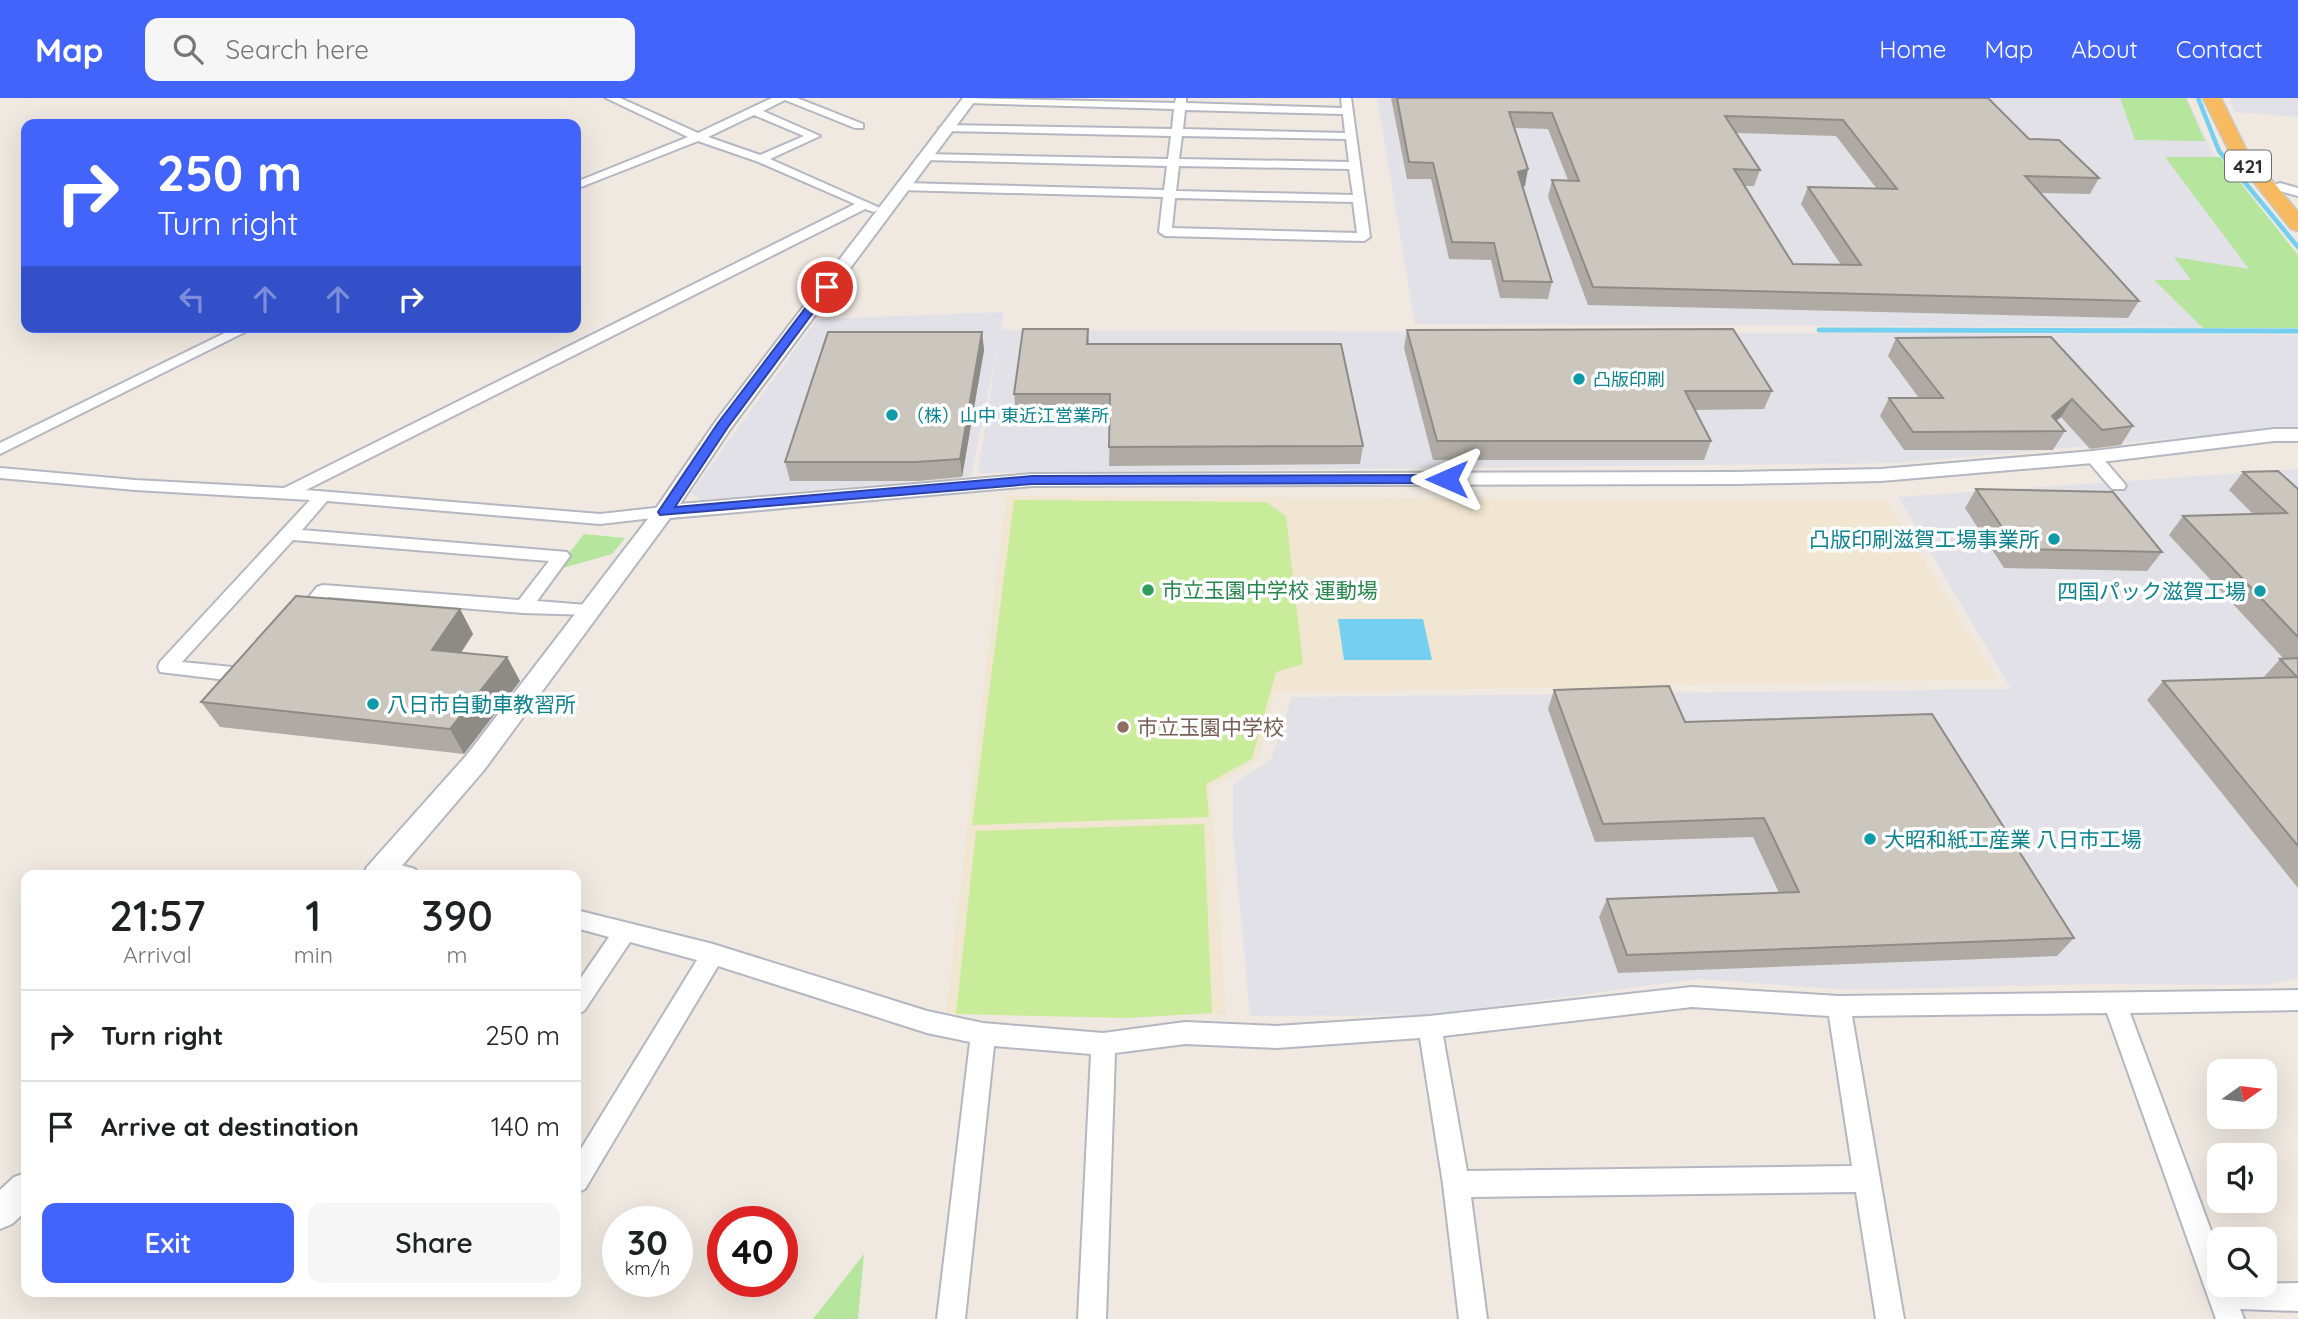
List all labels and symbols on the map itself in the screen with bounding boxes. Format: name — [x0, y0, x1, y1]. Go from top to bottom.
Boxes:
road number: 421 — [2225, 150, 2271, 181]
pin — [797, 257, 857, 317]
place label: 凸版印刷 — [1593, 368, 1665, 391]
marker: 凸版印刷 — [1571, 371, 1587, 387]
place label: （株）山中 東近江営業所 — [906, 404, 1109, 427]
marker: （株）山中 東近江営業所 — [884, 407, 900, 423]
position arrow — [1410, 442, 1484, 516]
place label: 凸版印刷滋賀工場事業所 — [1809, 526, 2040, 552]
marker: 凸版印刷滋賀工場事業所 — [2046, 531, 2062, 547]
place label: 市立玉園中学校 運動場 — [1162, 577, 1378, 603]
place label: 四国パック滋賀工場 — [2057, 578, 2246, 604]
marker: 市立玉園中学校 運動場 — [1140, 582, 1156, 598]
marker: 四国パック滋賀工場 — [2252, 583, 2268, 599]
place label: 八日市自動車教習所 — [387, 691, 576, 717]
marker: 八日市自動車教習所 — [365, 696, 381, 712]
place label: 市立玉園中学校 — [1137, 714, 1284, 740]
marker: 市立玉園中学校 — [1115, 719, 1131, 735]
place label: 大昭和紙工産業 八日市工場 — [1884, 826, 2142, 852]
marker: 大昭和紙工産業 八日市工場 — [1862, 831, 1878, 847]
north arrow — [2207, 1059, 2277, 1129]
speed limit sign: 40 — [707, 1206, 798, 1297]

